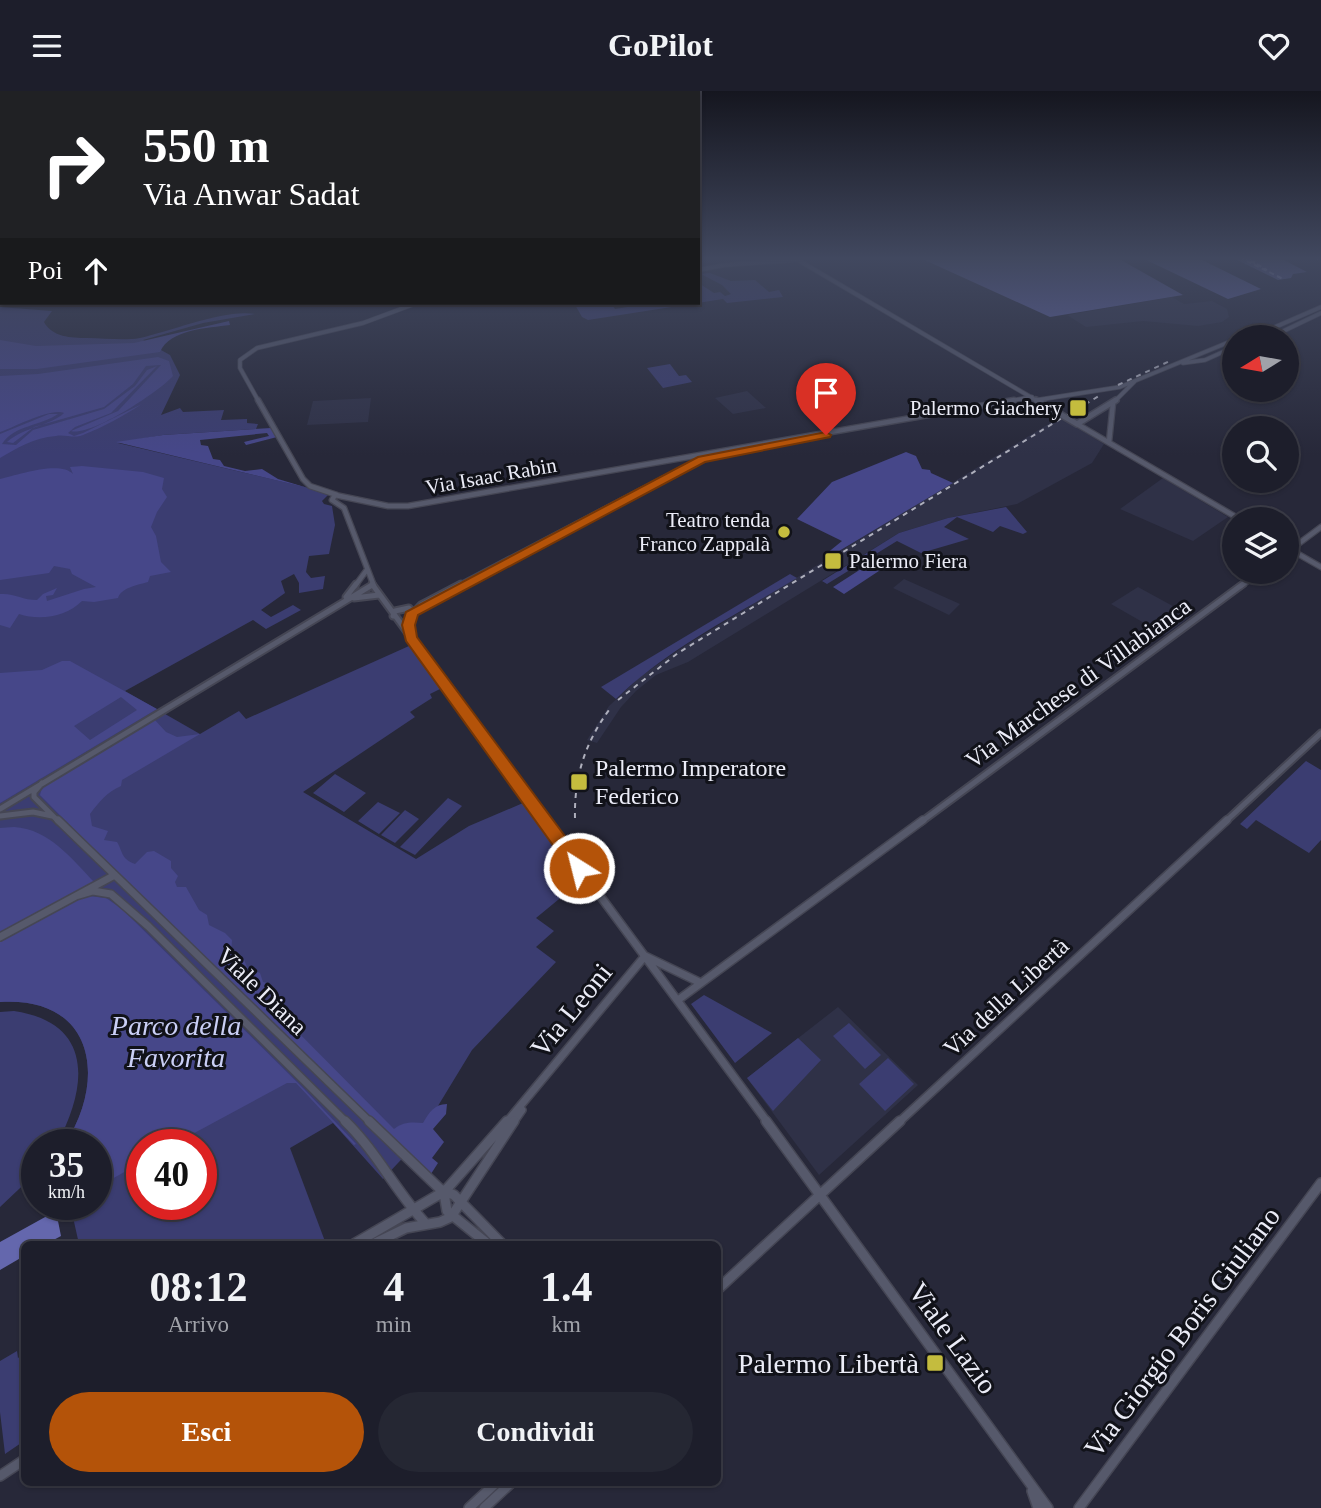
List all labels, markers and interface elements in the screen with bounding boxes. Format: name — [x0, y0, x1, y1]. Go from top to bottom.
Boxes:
icon: menu — [28, 27, 66, 65]
text: GoPilot — [608, 27, 713, 63]
icon: heart — [1255, 27, 1293, 65]
text: 550 m — [143, 118, 270, 173]
icon: right — [28, 119, 119, 210]
text: Via Anwar Sadat — [143, 176, 360, 212]
icon: ahead — [77, 252, 115, 290]
text: Poi — [28, 256, 63, 285]
north arrow — [1222, 325, 1298, 403]
map controls — [1222, 325, 1299, 584]
pin — [796, 363, 856, 435]
icon: arrive — [807, 374, 845, 412]
place label: Palermo Giachery — [910, 396, 1062, 420]
marker: Palermo Giachery — [1068, 398, 1088, 418]
button: search — [1222, 416, 1299, 493]
street label: Via Isaac Rabin — [423, 453, 559, 499]
button: layers — [1222, 507, 1299, 584]
place label: Teatro tenda Franco Zappalà — [639, 508, 771, 556]
marker: Teatro tenda Franco Zappalà — [776, 524, 792, 540]
place label: Palermo Fiera — [849, 549, 968, 573]
marker: Palermo Fiera — [823, 551, 843, 571]
street label: Via Marchese di Villabianca — [960, 592, 1196, 773]
place label: Palermo Imperatore Federico — [595, 755, 786, 809]
marker: Palermo Imperatore Federico — [569, 772, 589, 792]
position arrow — [542, 831, 616, 905]
street label: Via della Libertà — [938, 932, 1074, 1061]
street label: Viale Diana — [212, 942, 312, 1040]
street label: Via Leoni — [524, 957, 618, 1063]
park label: Parco della Favorita — [110, 1010, 241, 1073]
speed limit sign: 40 — [126, 1129, 217, 1220]
text: 35 — [49, 1146, 84, 1185]
text: km/h — [48, 1182, 85, 1202]
street label: Via Giorgio Boris Giuliano — [1078, 1201, 1286, 1463]
text: 08:12 — [149, 1264, 247, 1310]
text: 4 — [383, 1264, 404, 1310]
text: 1.4 — [540, 1264, 593, 1310]
street label: Viale Lazio — [902, 1276, 1004, 1400]
text: Arrivo — [168, 1312, 229, 1337]
text: min — [376, 1312, 412, 1337]
text: km — [552, 1312, 581, 1337]
place label: Palermo Libertà — [738, 1348, 920, 1379]
marker: Palermo Libertà — [925, 1353, 945, 1373]
button: Esci — [49, 1392, 364, 1472]
button: Condividi — [378, 1392, 693, 1472]

